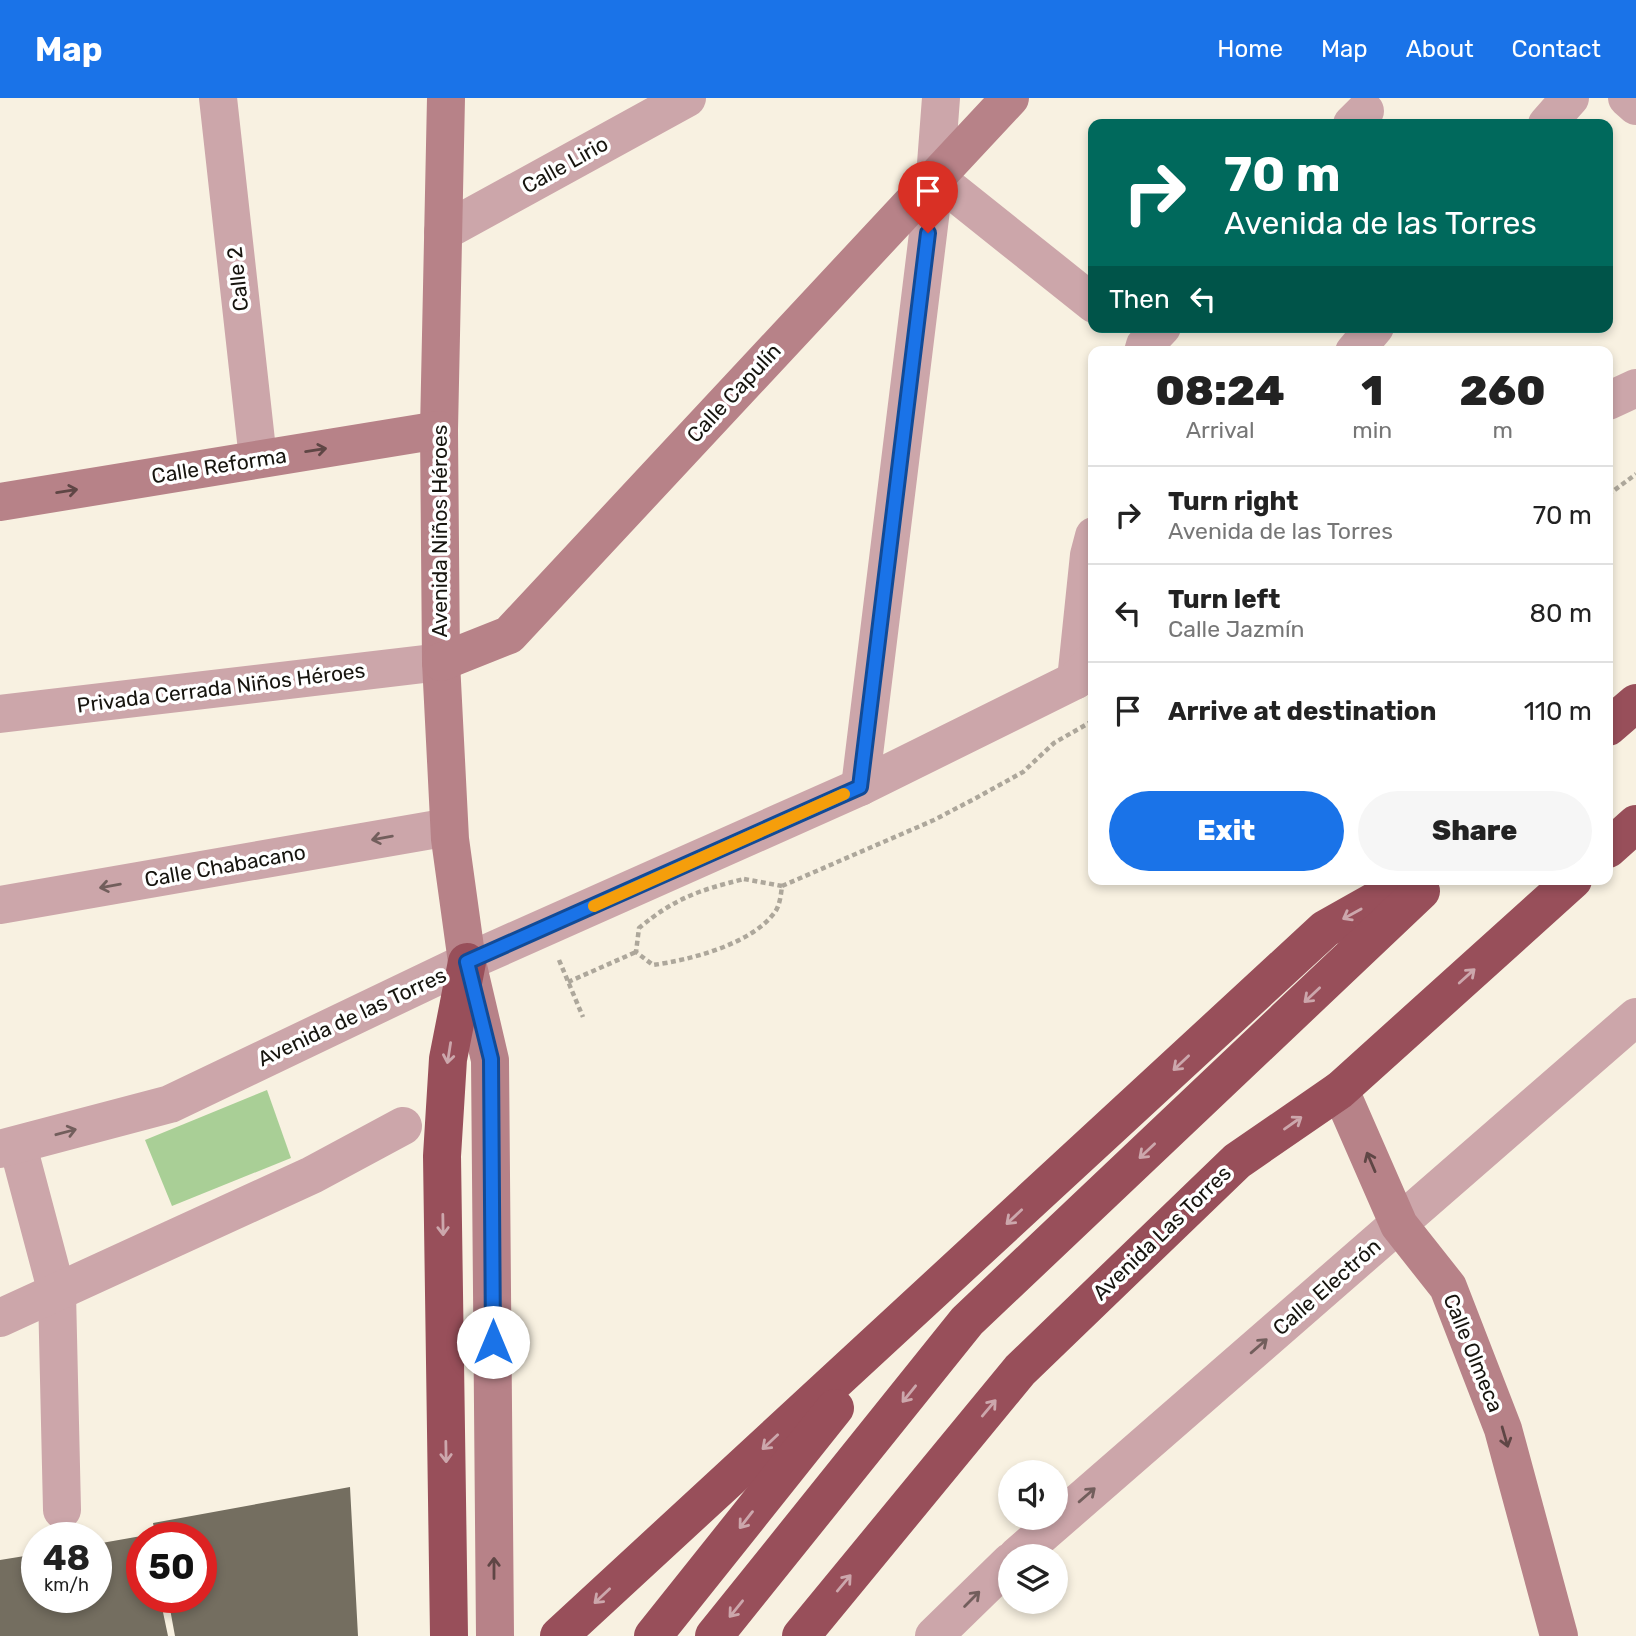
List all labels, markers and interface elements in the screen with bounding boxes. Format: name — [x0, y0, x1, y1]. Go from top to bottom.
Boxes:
text: Map — [35, 30, 103, 69]
text: Home — [1217, 35, 1283, 63]
text: Map — [1321, 35, 1368, 63]
text: About — [1406, 35, 1474, 63]
text: Contact — [1512, 35, 1601, 63]
street label: Calle Lirio — [517, 131, 612, 198]
text: 70 m — [1224, 145, 1341, 203]
icon: right — [1109, 147, 1200, 238]
pin — [898, 161, 958, 233]
icon: arrive — [909, 172, 947, 210]
text: Avenida de las Torres — [1224, 204, 1537, 242]
street label: Calle 2 — [222, 245, 253, 313]
icon: left — [1184, 280, 1222, 318]
text: Then — [1109, 284, 1170, 315]
street label: Calle Capulín — [681, 338, 786, 447]
text: 08:24 — [1155, 366, 1285, 416]
text: 1 — [1361, 366, 1383, 416]
text: 260 — [1460, 366, 1546, 416]
text: Arrival — [1186, 416, 1255, 444]
text: min — [1352, 416, 1392, 444]
text: m — [1492, 416, 1513, 444]
street label: Avenida Niños Héroes — [427, 425, 452, 637]
street label: Calle Reforma — [150, 443, 288, 489]
one-way arrow — [304, 443, 327, 456]
one-way arrow — [55, 484, 78, 497]
text: Turn right — [1168, 486, 1298, 517]
icon: right — [1109, 496, 1147, 534]
text: 70 m — [1533, 500, 1592, 531]
text: Avenida de las Torres — [1168, 517, 1393, 545]
text: Turn left — [1168, 584, 1280, 615]
icon: left — [1109, 594, 1147, 632]
text: 80 m — [1529, 598, 1592, 629]
text: Calle Jazmín — [1168, 615, 1305, 643]
street label: Privada Cerrada Niños Héroes — [75, 657, 367, 718]
icon: arrive — [1109, 692, 1147, 730]
text: Arrive at destination — [1168, 696, 1436, 727]
text: 110 m — [1524, 696, 1592, 727]
button: Exit — [1109, 791, 1344, 871]
button: Share — [1358, 791, 1592, 871]
one-way arrow — [371, 832, 394, 846]
street label: Calle Chabacano — [142, 839, 307, 892]
one-way arrow — [99, 880, 122, 893]
one-way arrow — [1343, 907, 1363, 921]
street label: Avenida de las Torres — [253, 962, 450, 1071]
one-way arrow — [1458, 968, 1475, 985]
one-way arrow — [1304, 986, 1321, 1003]
one-way arrow — [442, 1041, 455, 1064]
one-way arrow — [1173, 1054, 1190, 1071]
one-way arrow — [1283, 1116, 1302, 1130]
one-way arrow — [55, 1125, 77, 1138]
one-way arrow — [1139, 1142, 1156, 1159]
one-way arrow — [1364, 1152, 1377, 1174]
street label: Avenida Las Torres — [1087, 1160, 1236, 1305]
one-way arrow — [1005, 1209, 1023, 1225]
one-way arrow — [436, 1213, 450, 1236]
street label: Calle Electrón — [1268, 1233, 1386, 1340]
street label: Calle Olmeca — [1438, 1290, 1509, 1416]
position arrow — [456, 1305, 530, 1379]
one-way arrow — [1250, 1338, 1268, 1354]
one-way arrow — [901, 1384, 917, 1402]
one-way arrow — [981, 1399, 997, 1417]
one-way arrow — [1499, 1426, 1512, 1448]
one-way arrow — [761, 1434, 779, 1450]
one-way arrow — [440, 1440, 453, 1463]
map controls — [998, 1460, 1068, 1614]
button: sound — [998, 1460, 1068, 1530]
one-way arrow — [1078, 1487, 1096, 1503]
one-way arrow — [738, 1510, 753, 1528]
speed limit sign: 50 — [126, 1522, 217, 1613]
text: 48 — [43, 1537, 90, 1579]
button: layers — [998, 1544, 1068, 1614]
one-way arrow — [487, 1557, 501, 1580]
text: km/h — [44, 1574, 89, 1596]
one-way arrow — [836, 1574, 852, 1592]
one-way arrow — [593, 1588, 611, 1604]
one-way arrow — [963, 1591, 980, 1608]
one-way arrow — [728, 1599, 743, 1617]

